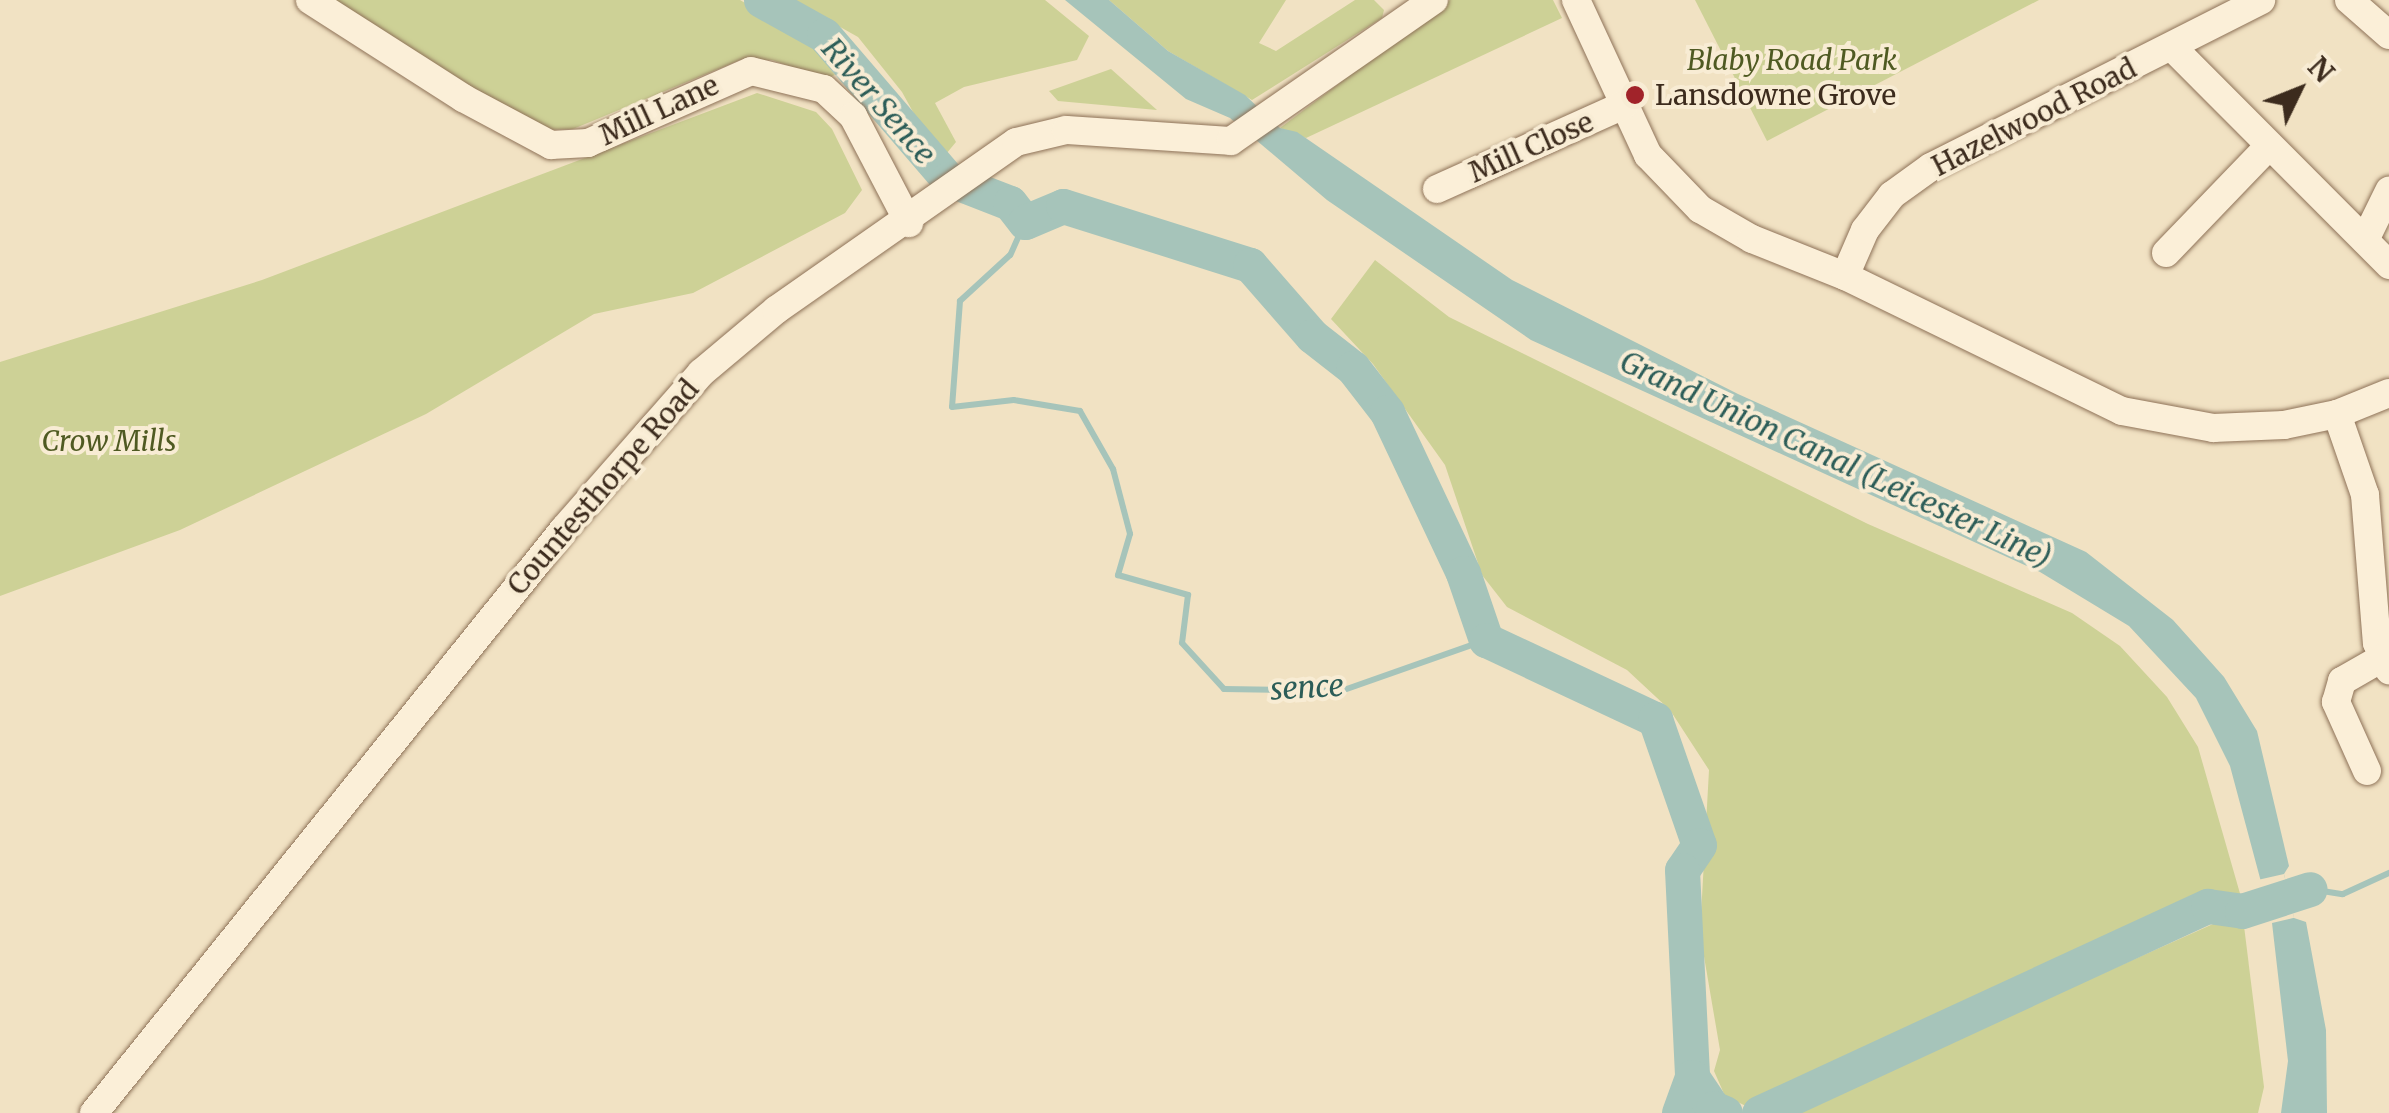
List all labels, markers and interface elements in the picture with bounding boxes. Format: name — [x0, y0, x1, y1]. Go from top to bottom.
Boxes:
water label: River Sence — [815, 31, 943, 171]
north arrow — [2249, 40, 2349, 140]
park label: Blaby Road Park — [1687, 43, 1897, 77]
text: N — [2300, 49, 2342, 90]
street label: Hazelwood Road — [1926, 51, 2142, 183]
street label: Mill Lane — [594, 68, 724, 152]
place label: Lansdowne Grove — [1655, 78, 1896, 112]
marker: Lansdowne Grove — [1624, 84, 1646, 106]
street label: Mill Close — [1464, 105, 1598, 189]
water label: Grand Union Canal (Leicester Line) — [1615, 343, 2057, 575]
street label: Countesthorpe Road — [500, 373, 706, 601]
park label: Crow Mills — [41, 424, 177, 458]
water label: sence — [1269, 667, 1345, 707]

